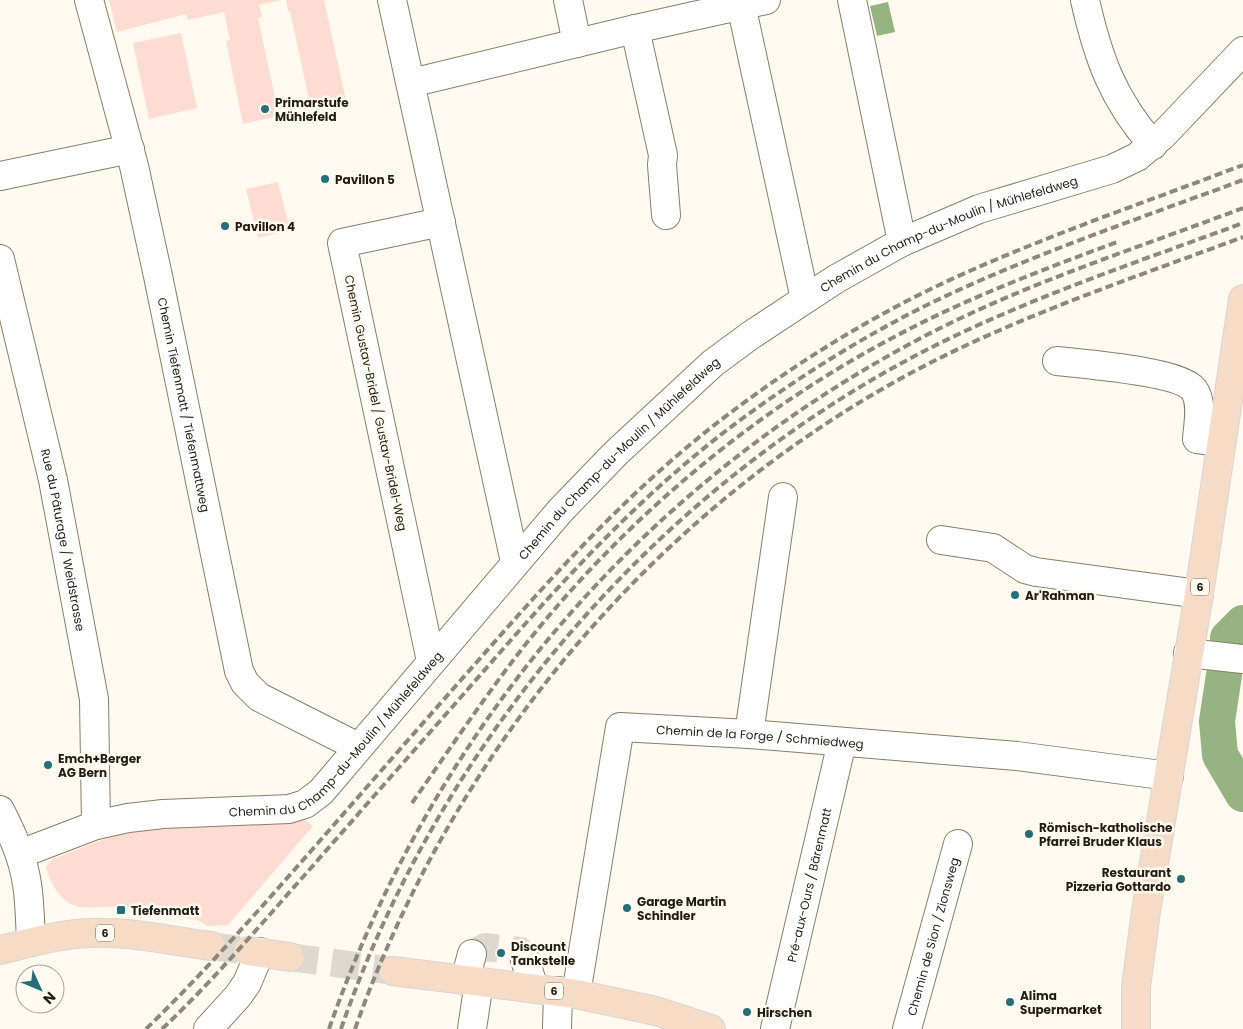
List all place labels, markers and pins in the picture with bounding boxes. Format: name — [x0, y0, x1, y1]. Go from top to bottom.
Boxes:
place label: Primarstufe Mühlefeld — [275, 94, 349, 125]
marker: Primarstufe Mühlefeld — [259, 103, 271, 115]
place label: Pavillon 5 — [335, 171, 395, 188]
marker: Pavillon 5 — [319, 173, 331, 185]
place label: Pavillon 4 — [235, 218, 295, 235]
marker: Pavillon 4 — [219, 220, 231, 232]
place label: Ar'Rahman — [1025, 587, 1095, 604]
marker: Ar'Rahman — [1009, 589, 1021, 601]
place label: Emch+Berger AG Bern — [58, 750, 141, 781]
marker: Emch+Berger AG Bern — [42, 759, 54, 771]
place label: Römisch-katholische Pfarrei Bruder Klaus — [1039, 819, 1173, 850]
marker: Römisch-katholische Pfarrei Bruder Klaus — [1023, 828, 1035, 840]
place label: Restaurant Pizzeria Gottardo — [1066, 864, 1171, 895]
marker: Restaurant Pizzeria Gottardo — [1175, 873, 1187, 885]
place label: Garage Martin Schindler — [637, 893, 726, 924]
place label: Tiefenmatt — [131, 902, 200, 919]
marker: Garage Martin Schindler — [621, 902, 633, 914]
marker: Tiefenmatt — [115, 904, 127, 916]
place label: Discount Tankstelle — [511, 938, 576, 969]
marker: Discount Tankstelle — [495, 947, 507, 959]
place label: Alima Supermarket — [1020, 987, 1102, 1018]
marker: Alima Supermarket — [1004, 996, 1016, 1008]
place label: Hirschen — [757, 1004, 812, 1021]
marker: Hirschen — [741, 1006, 753, 1018]

